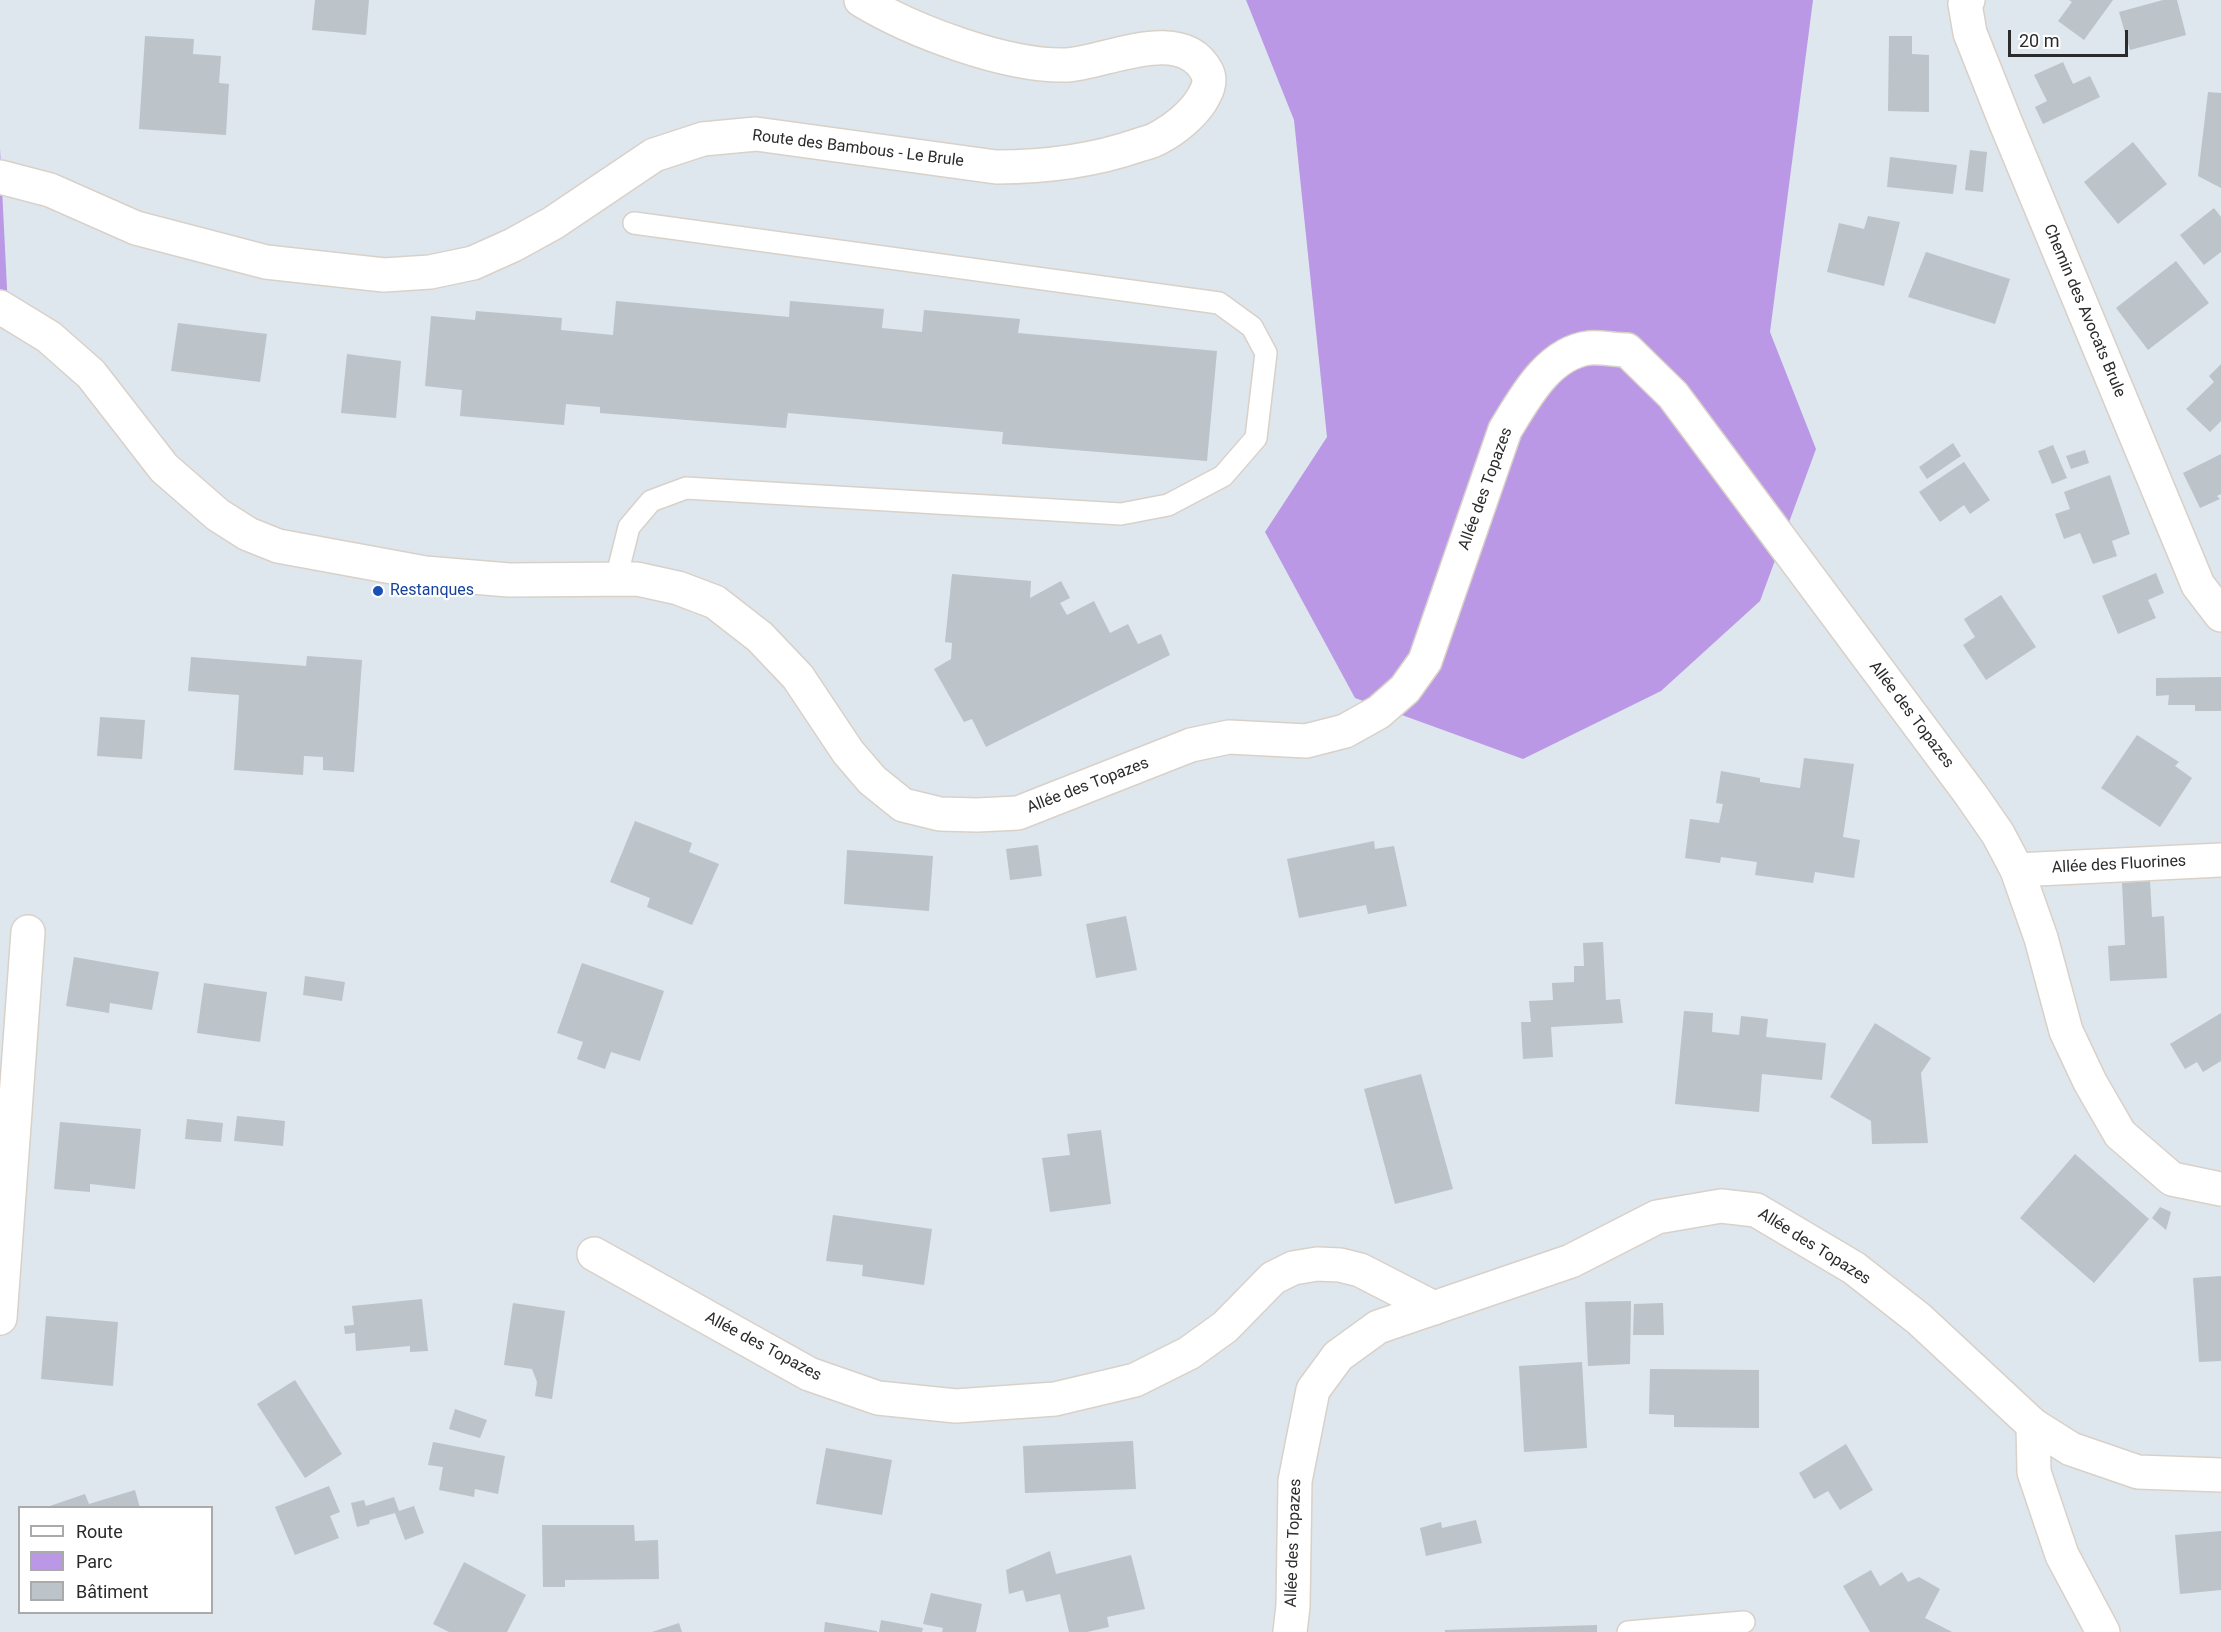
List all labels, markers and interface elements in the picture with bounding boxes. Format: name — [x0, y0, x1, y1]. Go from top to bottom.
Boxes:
scale bar — [2011, 18, 2131, 56]
text: 20 m — [2019, 30, 2059, 51]
street label: Route des Bambous - Le Brule — [751, 126, 965, 172]
street label: Chemin des Avocats Brule — [2039, 222, 2129, 400]
street label: Allée des Topazes — [1455, 425, 1517, 553]
place label: Restanques — [390, 581, 474, 601]
marker: Restanques — [371, 584, 385, 598]
street label: Allée des Topazes — [1865, 658, 1957, 772]
street label: Allée des Topazes — [1024, 754, 1152, 818]
street label: Allée des Fluorines — [2051, 852, 2187, 878]
street label: Allée des Topazes — [1754, 1205, 1874, 1289]
street label: Allée des Topazes — [702, 1308, 824, 1386]
street label: Allée des Topazes — [1282, 1478, 1306, 1608]
legend — [18, 1506, 213, 1614]
text: Route — [76, 1521, 123, 1542]
text: Parc — [76, 1551, 112, 1572]
text: Bâtiment — [76, 1581, 148, 1602]

